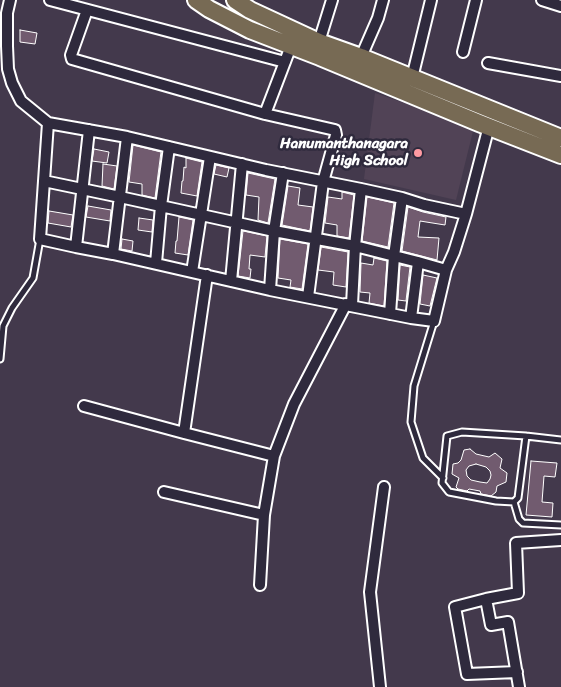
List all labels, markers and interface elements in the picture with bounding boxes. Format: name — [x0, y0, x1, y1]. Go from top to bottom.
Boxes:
place label: Hanumanthanagara High School — [280, 135, 408, 170]
marker: Hanumanthanagara High School — [412, 147, 424, 159]

